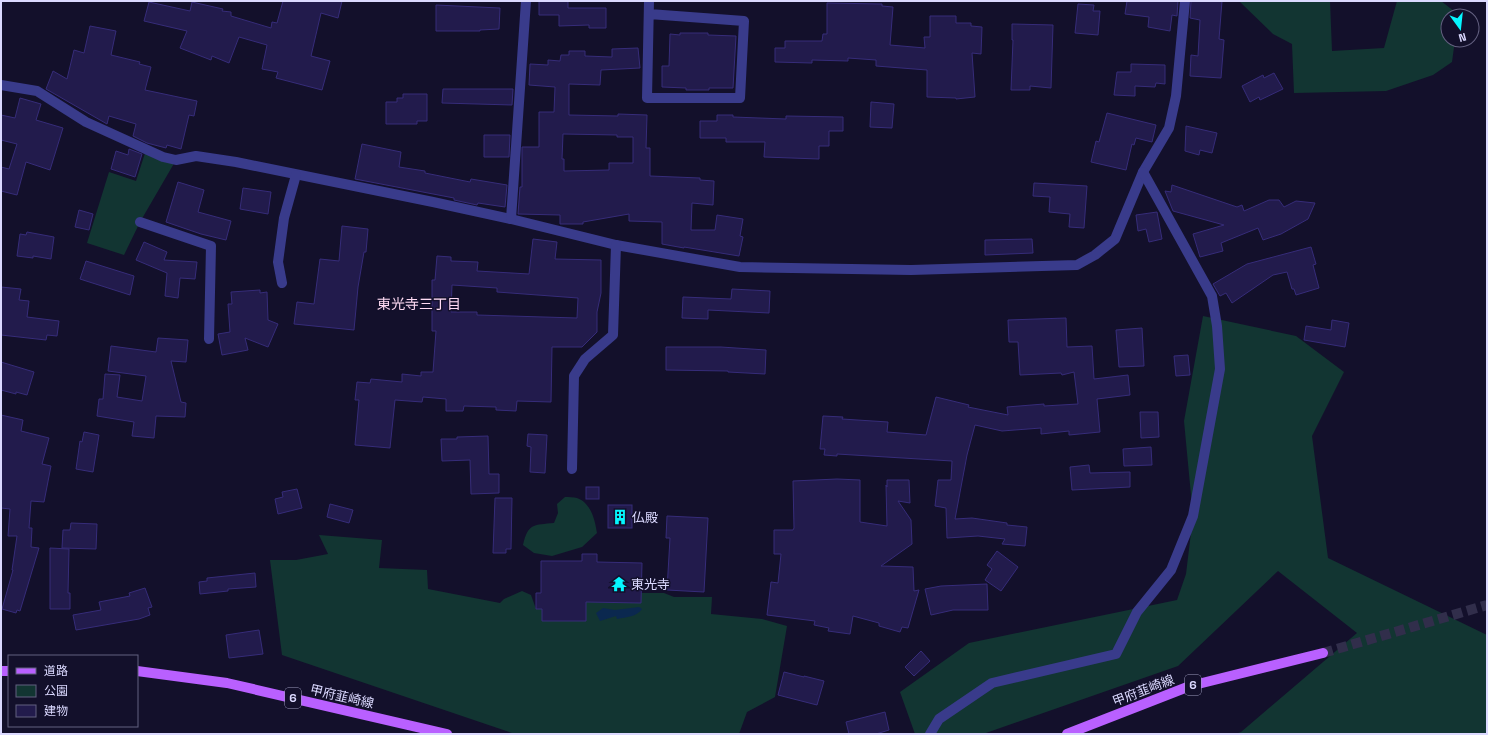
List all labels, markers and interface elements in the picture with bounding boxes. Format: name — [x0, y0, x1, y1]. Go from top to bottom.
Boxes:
north arrow — [1440, 8, 1480, 48]
text: N — [1457, 30, 1468, 45]
district label: 東光寺三丁目 — [377, 295, 461, 313]
building icon: 仏殿 — [611, 508, 629, 526]
place label: 仏殿 — [632, 509, 658, 526]
temple icon: 東光寺 — [610, 575, 628, 593]
place label: 東光寺 — [631, 576, 670, 593]
legend — [8, 655, 138, 727]
text: 道路 — [44, 663, 68, 679]
street label: 甲府韮崎線 — [1110, 671, 1177, 710]
road number: 6 — [1185, 675, 1201, 695]
street label: 甲府韮崎線 — [308, 681, 375, 712]
text: 公園 — [44, 683, 68, 699]
road number: 6 — [285, 688, 301, 708]
text: 建物 — [44, 703, 68, 719]

